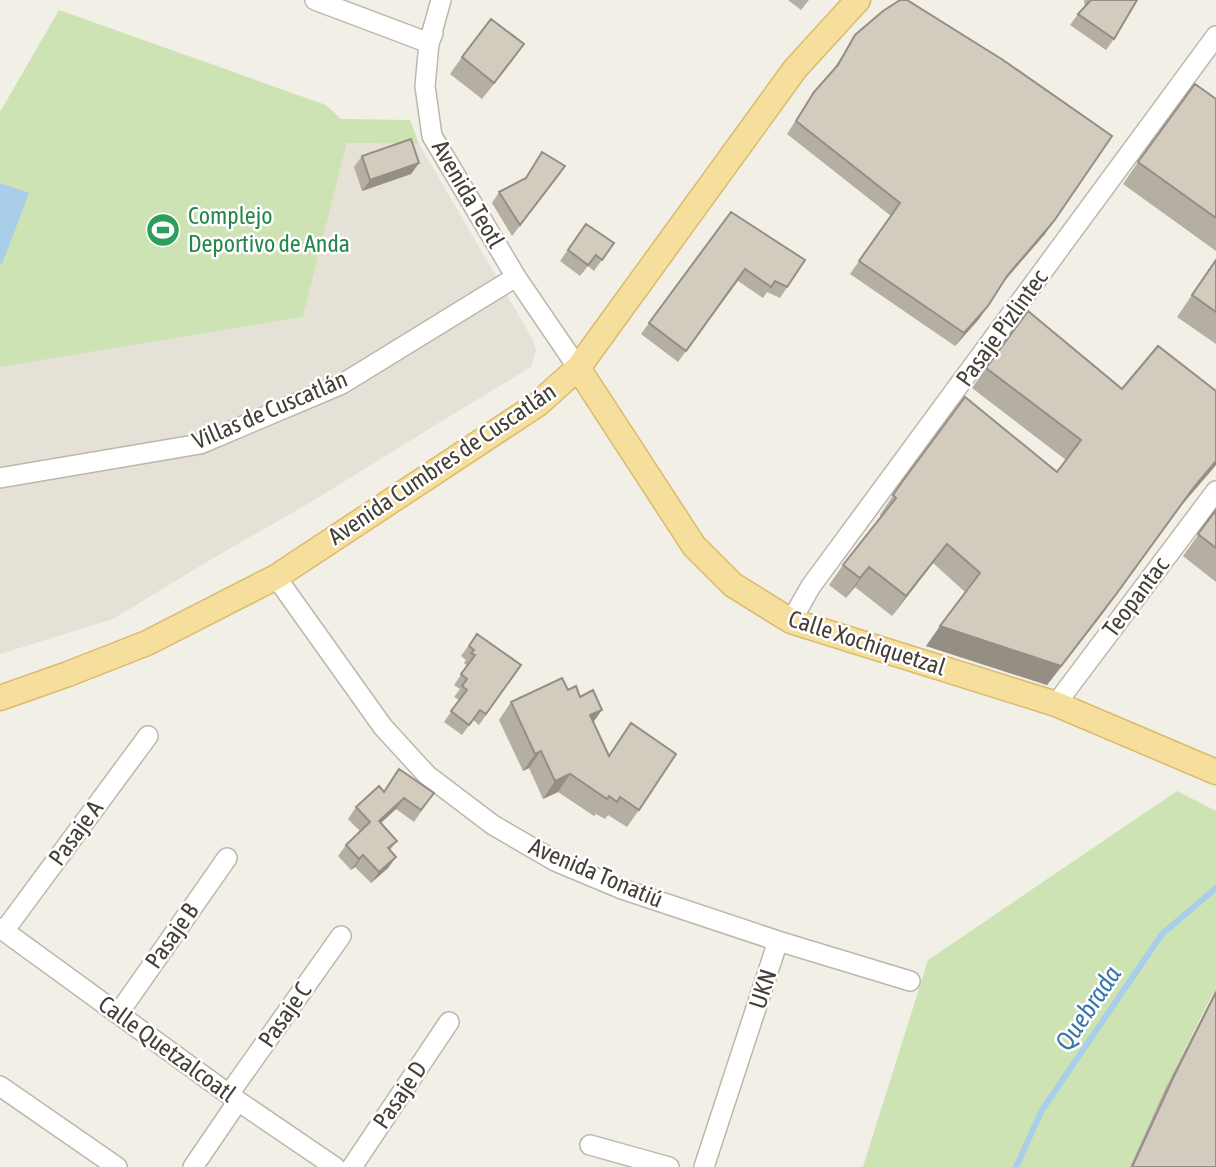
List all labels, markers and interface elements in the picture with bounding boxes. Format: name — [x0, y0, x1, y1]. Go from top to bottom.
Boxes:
street label: Avenida Teotl — [427, 135, 510, 253]
place label: Complejo Deportivo de Anda — [188, 202, 350, 257]
sports icon: Complejo Deportivo de Anda — [144, 211, 182, 249]
street label: Pasaje Pizlintec — [950, 264, 1053, 391]
street label: Villas de Cuscatlán — [188, 365, 351, 454]
street label: Avenida Cumbres de Cuscatlán — [323, 377, 561, 550]
street label: Teopantac — [1097, 552, 1174, 642]
street label: Calle Xochiquetzal — [785, 604, 950, 681]
street label: Pasaje A — [43, 795, 108, 870]
street label: Avenida Tonatiú — [525, 832, 667, 913]
street label: Pasaje B — [140, 897, 204, 973]
water label: Quebrada — [1049, 960, 1127, 1056]
street label: UKN — [743, 966, 782, 1012]
street label: Pasaje C — [253, 977, 317, 1052]
street label: Calle Quetzalcoatl — [94, 990, 241, 1108]
street label: Pasaje D — [367, 1056, 432, 1133]

